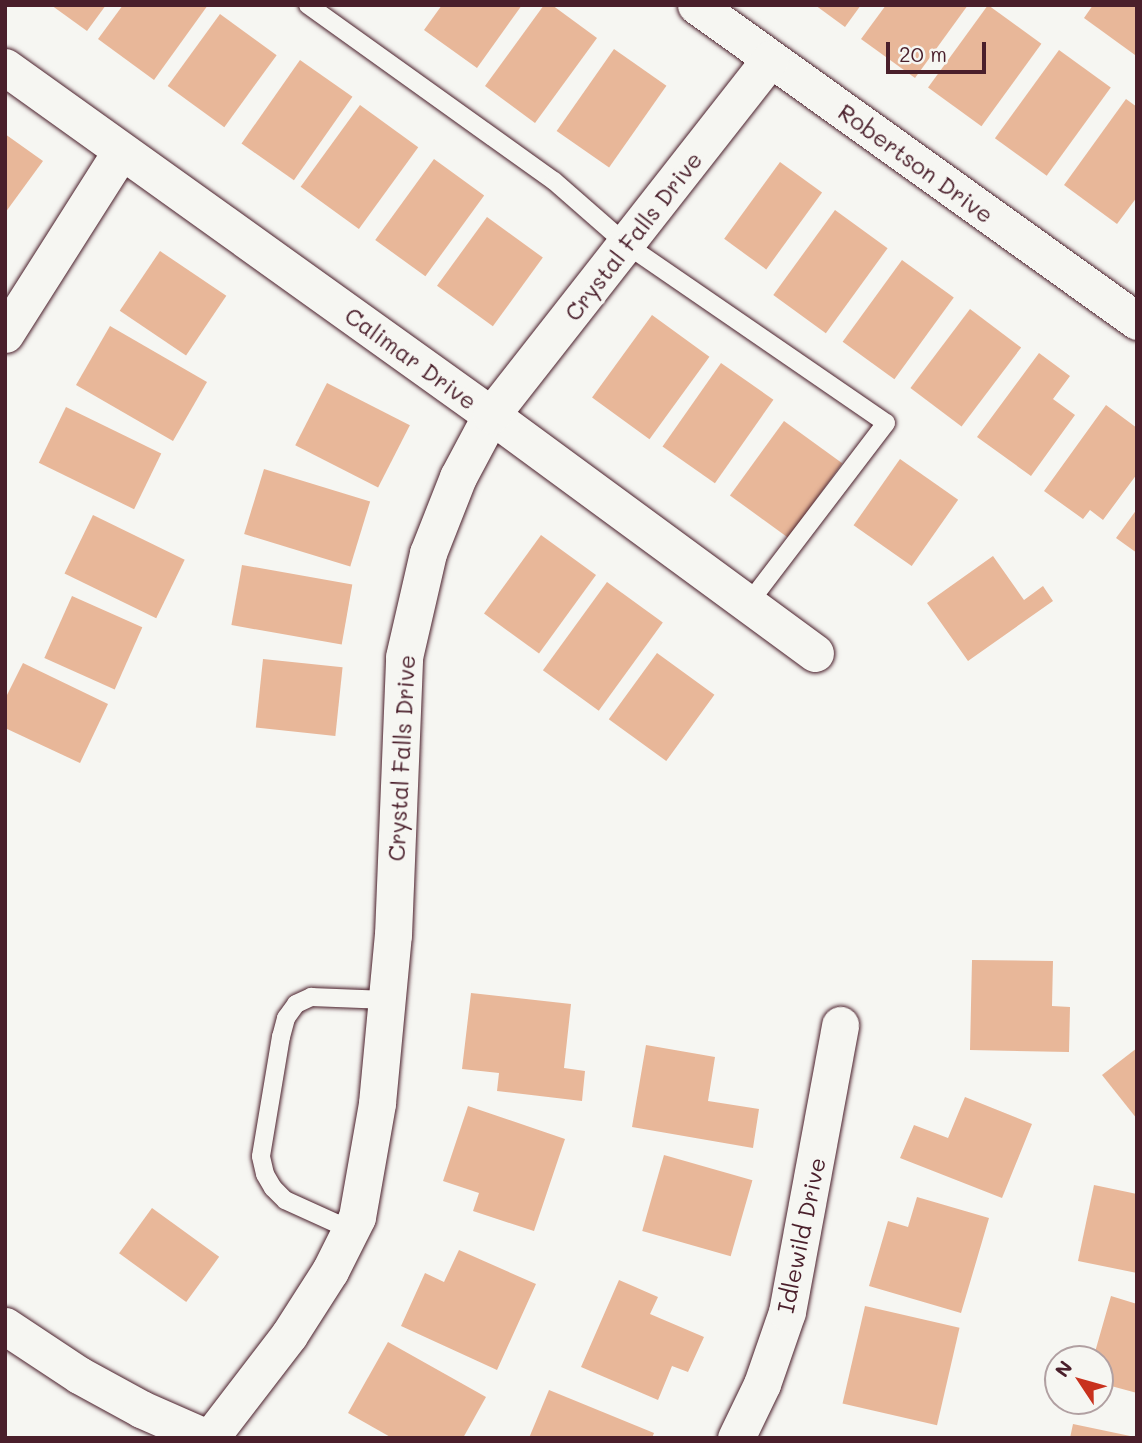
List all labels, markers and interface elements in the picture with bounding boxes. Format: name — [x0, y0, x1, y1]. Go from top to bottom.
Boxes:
scale bar — [890, 28, 990, 72]
text: 20 m — [899, 40, 947, 67]
street label: Robertson Drive — [833, 98, 999, 228]
street label: Crystal Falls Drive — [558, 146, 708, 326]
street label: Calimar Drive — [340, 301, 482, 415]
street label: Crystal Falls Drive — [382, 654, 420, 862]
street label: Idlewild Drive — [771, 1155, 831, 1315]
north arrow — [1044, 1345, 1114, 1415]
text: N — [1049, 1355, 1078, 1382]

